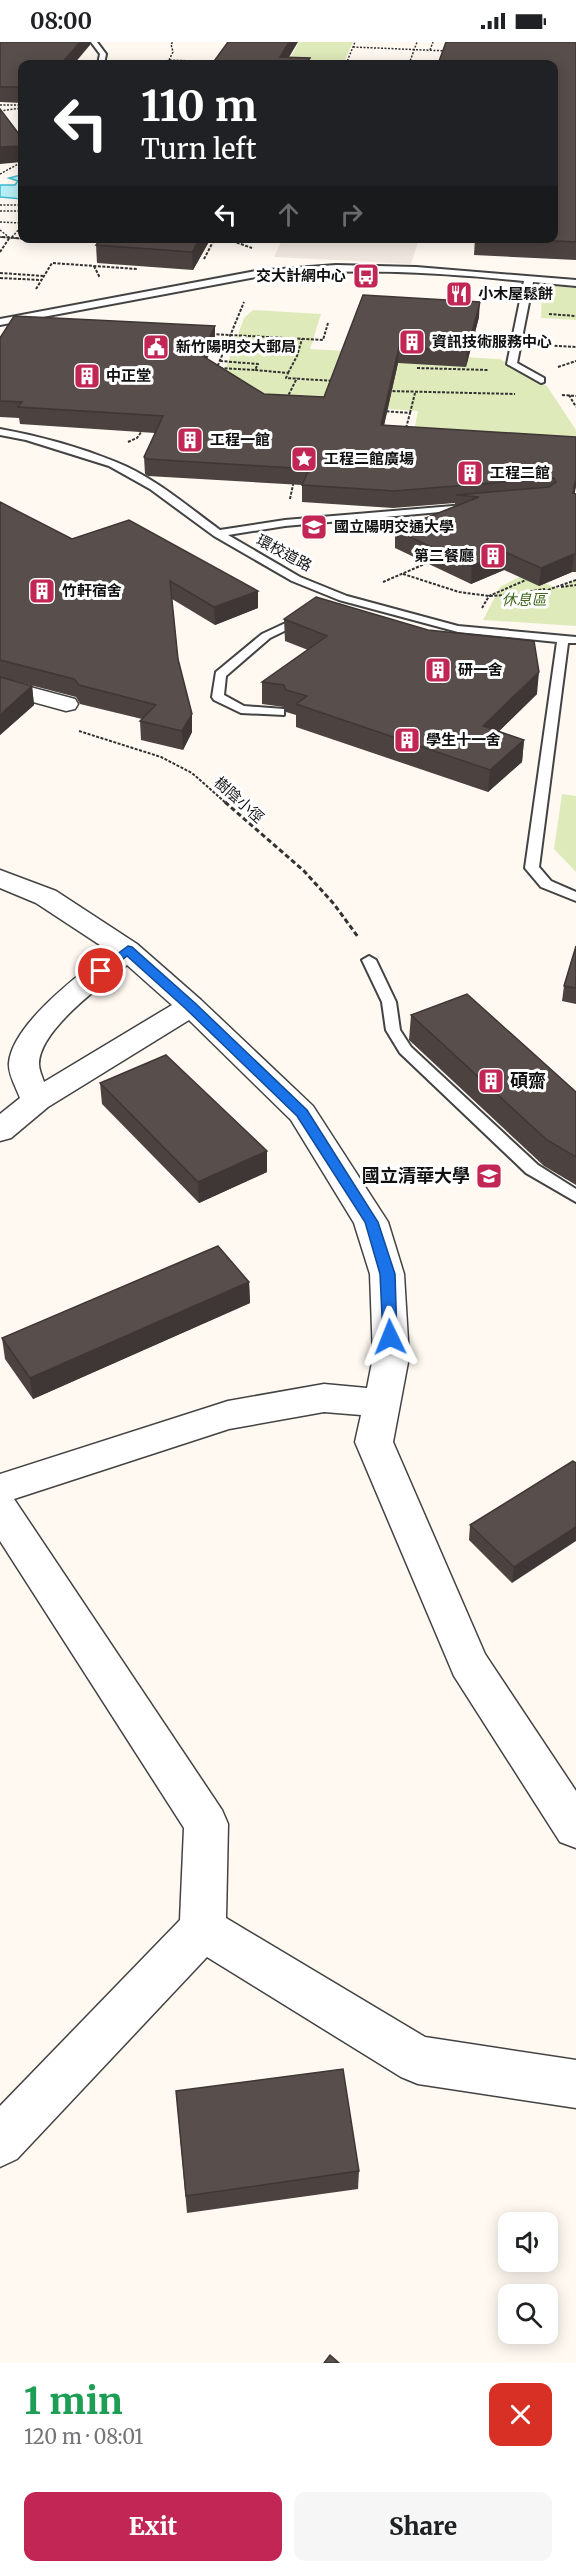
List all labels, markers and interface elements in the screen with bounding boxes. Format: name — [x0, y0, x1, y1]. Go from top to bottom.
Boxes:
text: 08:00 — [30, 7, 92, 35]
text: 110 m — [141, 80, 257, 132]
icon: left — [42, 84, 120, 162]
text: Turn left — [141, 132, 256, 166]
icon: left — [209, 198, 242, 231]
icon: ahead — [272, 198, 305, 231]
icon: right — [335, 198, 368, 231]
bus stop icon: 交大計網中心 — [351, 261, 381, 291]
place label: 交大計網中心 — [256, 266, 346, 285]
restaurant icon: 小木屋鬆餅 — [444, 279, 474, 309]
place label: 小木屋鬆餅 — [478, 284, 553, 303]
building icon: 資訊技術服務中心 — [397, 327, 427, 357]
public building icon: 新竹陽明交大郵局 — [141, 332, 171, 362]
place label: 資訊技術服務中心 — [432, 332, 552, 351]
place label: 新竹陽明交大郵局 — [176, 337, 296, 356]
building icon: 中正堂 — [72, 361, 102, 391]
place label: 中正堂 — [106, 366, 151, 385]
building icon: 工程一館 — [175, 425, 205, 455]
place label: 工程一館 — [210, 430, 270, 449]
place icon: 工程二館廣場 — [289, 444, 319, 474]
place label: 工程二館廣場 — [324, 449, 414, 468]
building icon: 工程二館 — [455, 458, 485, 488]
place label: 工程二館 — [490, 463, 550, 482]
school or university icon: 國立陽明交通大學 — [299, 512, 329, 542]
place label: 國立陽明交通大學 — [334, 517, 454, 536]
street label: 環校道路 — [253, 530, 315, 575]
building icon: 第二餐廳 — [478, 541, 508, 571]
place label: 第二餐廳 — [414, 546, 474, 565]
building icon: 竹軒宿舍 — [27, 576, 57, 606]
place label: 竹軒宿舍 — [62, 581, 122, 600]
park label: 休息區 — [501, 590, 548, 609]
building icon: 研一舍 — [423, 655, 453, 685]
place label: 研一舍 — [458, 660, 503, 679]
building icon: 學生十一舍 — [392, 725, 422, 755]
place label: 學生十一舍 — [426, 730, 501, 749]
street label: 樹陰小徑 — [211, 772, 268, 827]
pin — [75, 945, 126, 996]
icon: arrive — [84, 954, 117, 987]
building icon: 碩齋 — [476, 1066, 506, 1096]
place label: 碩齋 — [510, 1069, 546, 1092]
school or university icon: 國立清華大學 — [474, 1161, 504, 1191]
place label: 國立清華大學 — [362, 1164, 470, 1187]
position arrow — [358, 1305, 422, 1369]
map controls — [498, 2212, 558, 2344]
button: sound — [498, 2212, 558, 2272]
button: search — [498, 2284, 558, 2344]
text: 1 min — [24, 2379, 123, 2424]
button: close — [489, 2383, 552, 2446]
text: 120 m · 08:01 — [24, 2424, 143, 2449]
button: Exit — [24, 2492, 282, 2561]
button: Share — [294, 2492, 552, 2561]

